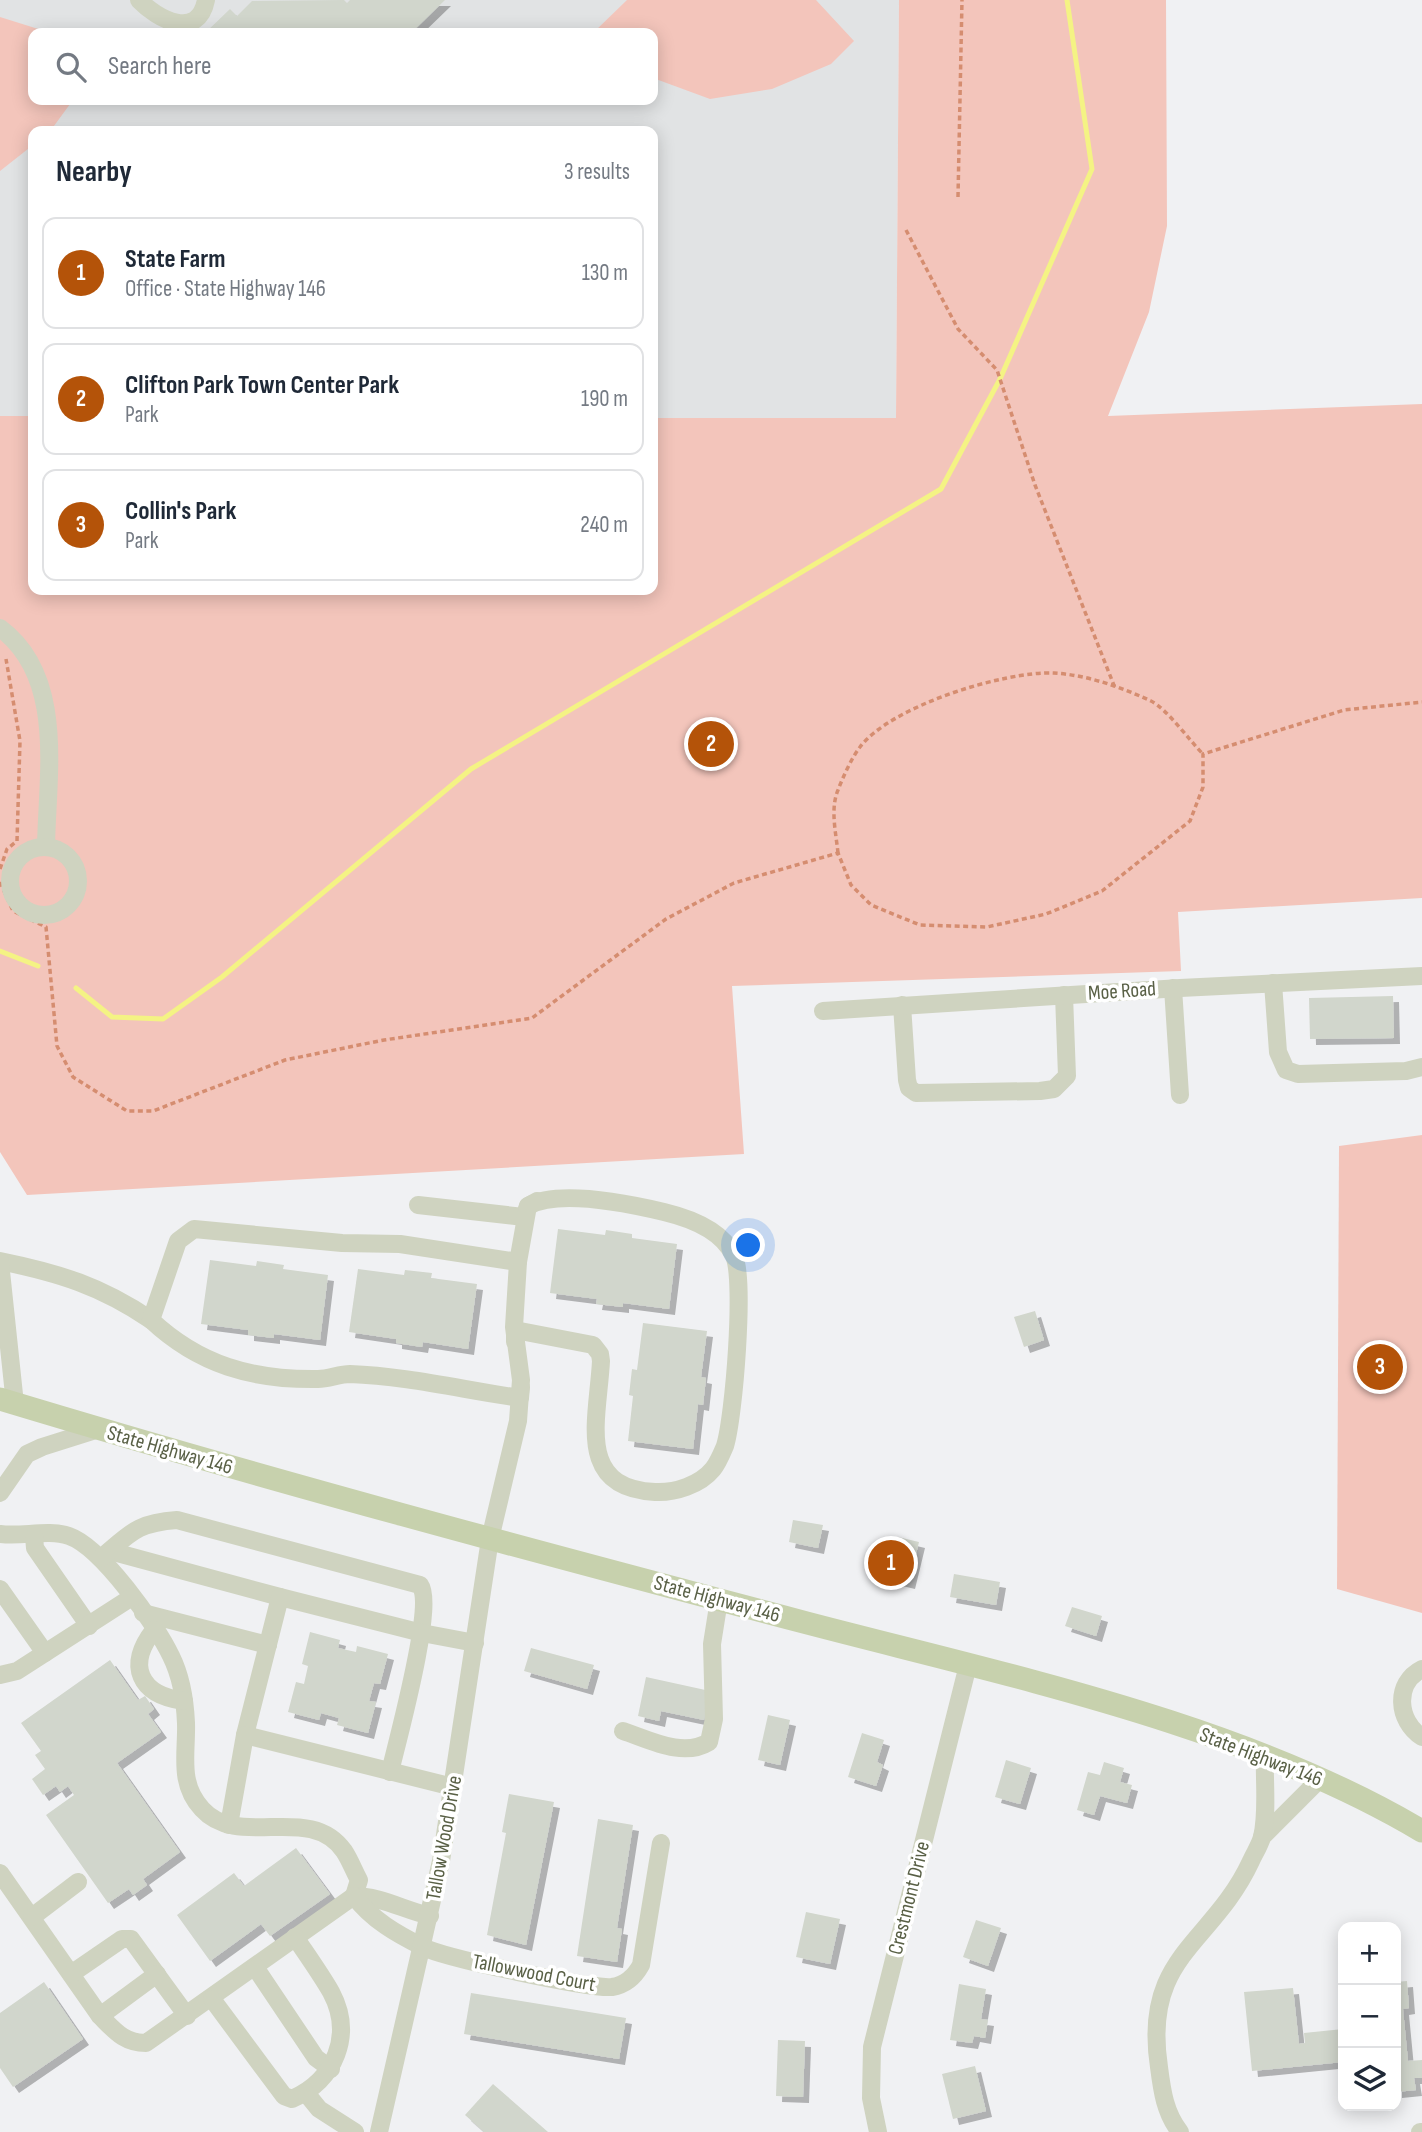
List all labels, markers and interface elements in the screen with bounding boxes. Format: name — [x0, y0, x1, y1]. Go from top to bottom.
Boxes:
search box — [28, 28, 658, 105]
icon: search — [52, 48, 90, 86]
text: Search here — [108, 51, 211, 82]
text: Nearby — [56, 154, 132, 190]
text: 3 results — [564, 158, 630, 186]
text: State Farm — [125, 244, 225, 275]
text: 1 — [76, 259, 86, 287]
text: 130 m — [582, 259, 628, 287]
text: Office · State Highway 146 — [125, 275, 326, 303]
text: Clifton Park Town Center Park — [125, 370, 399, 401]
text: 2 — [76, 385, 86, 413]
text: 190 m — [581, 385, 628, 413]
text: Park — [125, 401, 159, 429]
text: Collin's Park — [125, 496, 236, 527]
text: 3 — [76, 511, 86, 539]
text: 240 m — [580, 511, 628, 539]
text: Park — [125, 527, 159, 555]
pin: 2 — [688, 718, 734, 770]
street label: Moe Road — [1087, 976, 1157, 1006]
your location — [731, 1228, 765, 1262]
pin: 3 — [1357, 1341, 1403, 1393]
street label: State Highway 146 — [104, 1420, 236, 1480]
pin: 1 — [868, 1537, 914, 1589]
street label: State Highway 146 — [651, 1570, 783, 1628]
street label: State Highway 146 — [1196, 1722, 1326, 1792]
street label: Tallow Wood Drive — [421, 1774, 467, 1902]
street label: Crestmont Drive — [883, 1839, 935, 1957]
map controls — [1338, 1922, 1401, 2111]
button: + — [1338, 1922, 1401, 1985]
street label: Tallowwood Court — [470, 1949, 598, 1997]
button: − — [1338, 1985, 1401, 2048]
button: layers — [1338, 2048, 1401, 2111]

